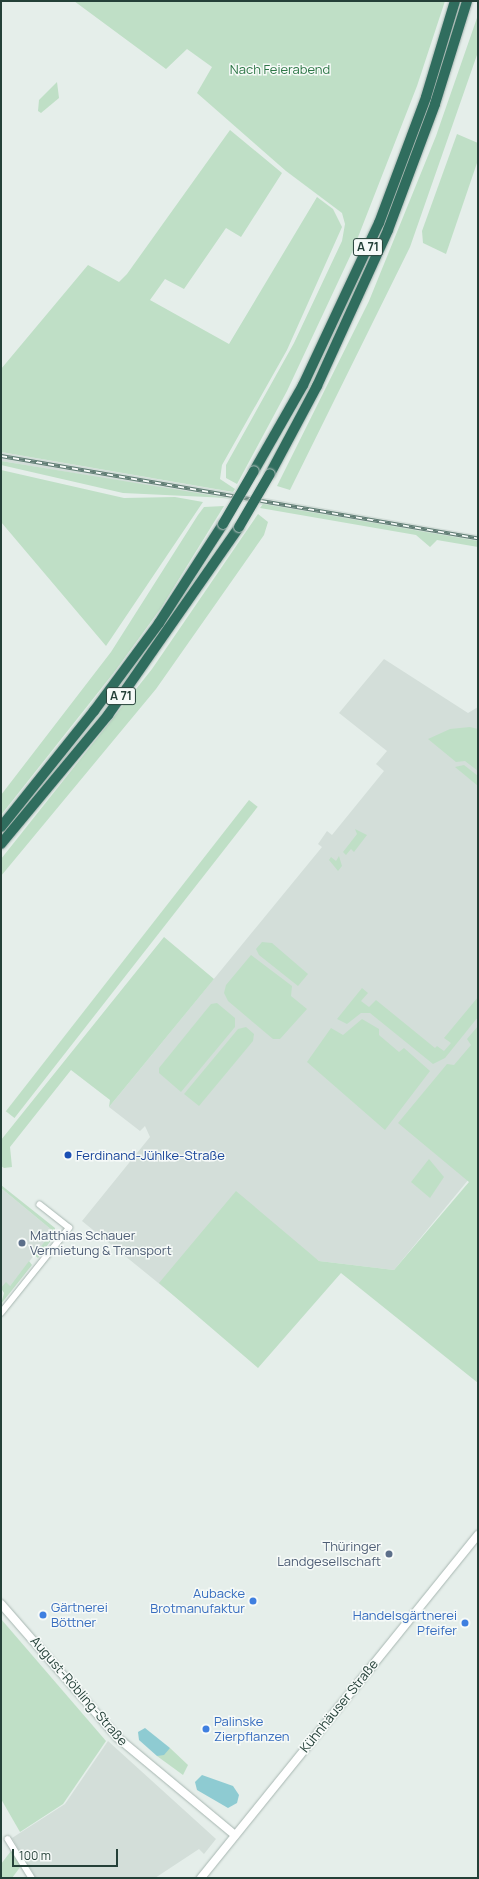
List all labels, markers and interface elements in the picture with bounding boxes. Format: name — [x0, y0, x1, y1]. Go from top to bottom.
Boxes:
park label: Nach Feierabend — [230, 61, 330, 77]
road number: A 71 — [352, 237, 384, 257]
road number: A 71 — [105, 686, 137, 706]
place label: Ferdinand-Jühlke-Straße — [76, 1147, 225, 1163]
marker: Ferdinand-Jühlke-Straße — [63, 1150, 73, 1160]
place label: Matthias Schauer Vermietung & Transport — [30, 1228, 172, 1259]
marker: Matthias Schauer Vermietung & Transport — [17, 1238, 27, 1248]
place label: Thüringer Landgesellschaft — [277, 1539, 381, 1570]
marker: Thüringer Landgesellschaft — [384, 1549, 394, 1559]
place label: Aubacke Brotmanufaktur — [150, 1586, 245, 1617]
marker: Aubacke Brotmanufaktur — [248, 1596, 258, 1606]
place label: Gärtnerei Böttner — [51, 1600, 108, 1631]
place label: Handelsgärtnerei Pfeifer — [353, 1608, 457, 1639]
marker: Gärtnerei Böttner — [38, 1610, 48, 1620]
marker: Handelsgärtnerei Pfeifer — [460, 1618, 470, 1628]
street label: August-Röbling-Straße — [27, 1633, 131, 1749]
street label: Kühnhäuser Straße — [297, 1656, 381, 1756]
place label: Palinske Zierpflanzen — [214, 1714, 290, 1745]
marker: Palinske Zierpflanzen — [201, 1724, 211, 1734]
scale bar — [14, 1841, 120, 1867]
text: 100 m — [19, 1847, 51, 1864]

